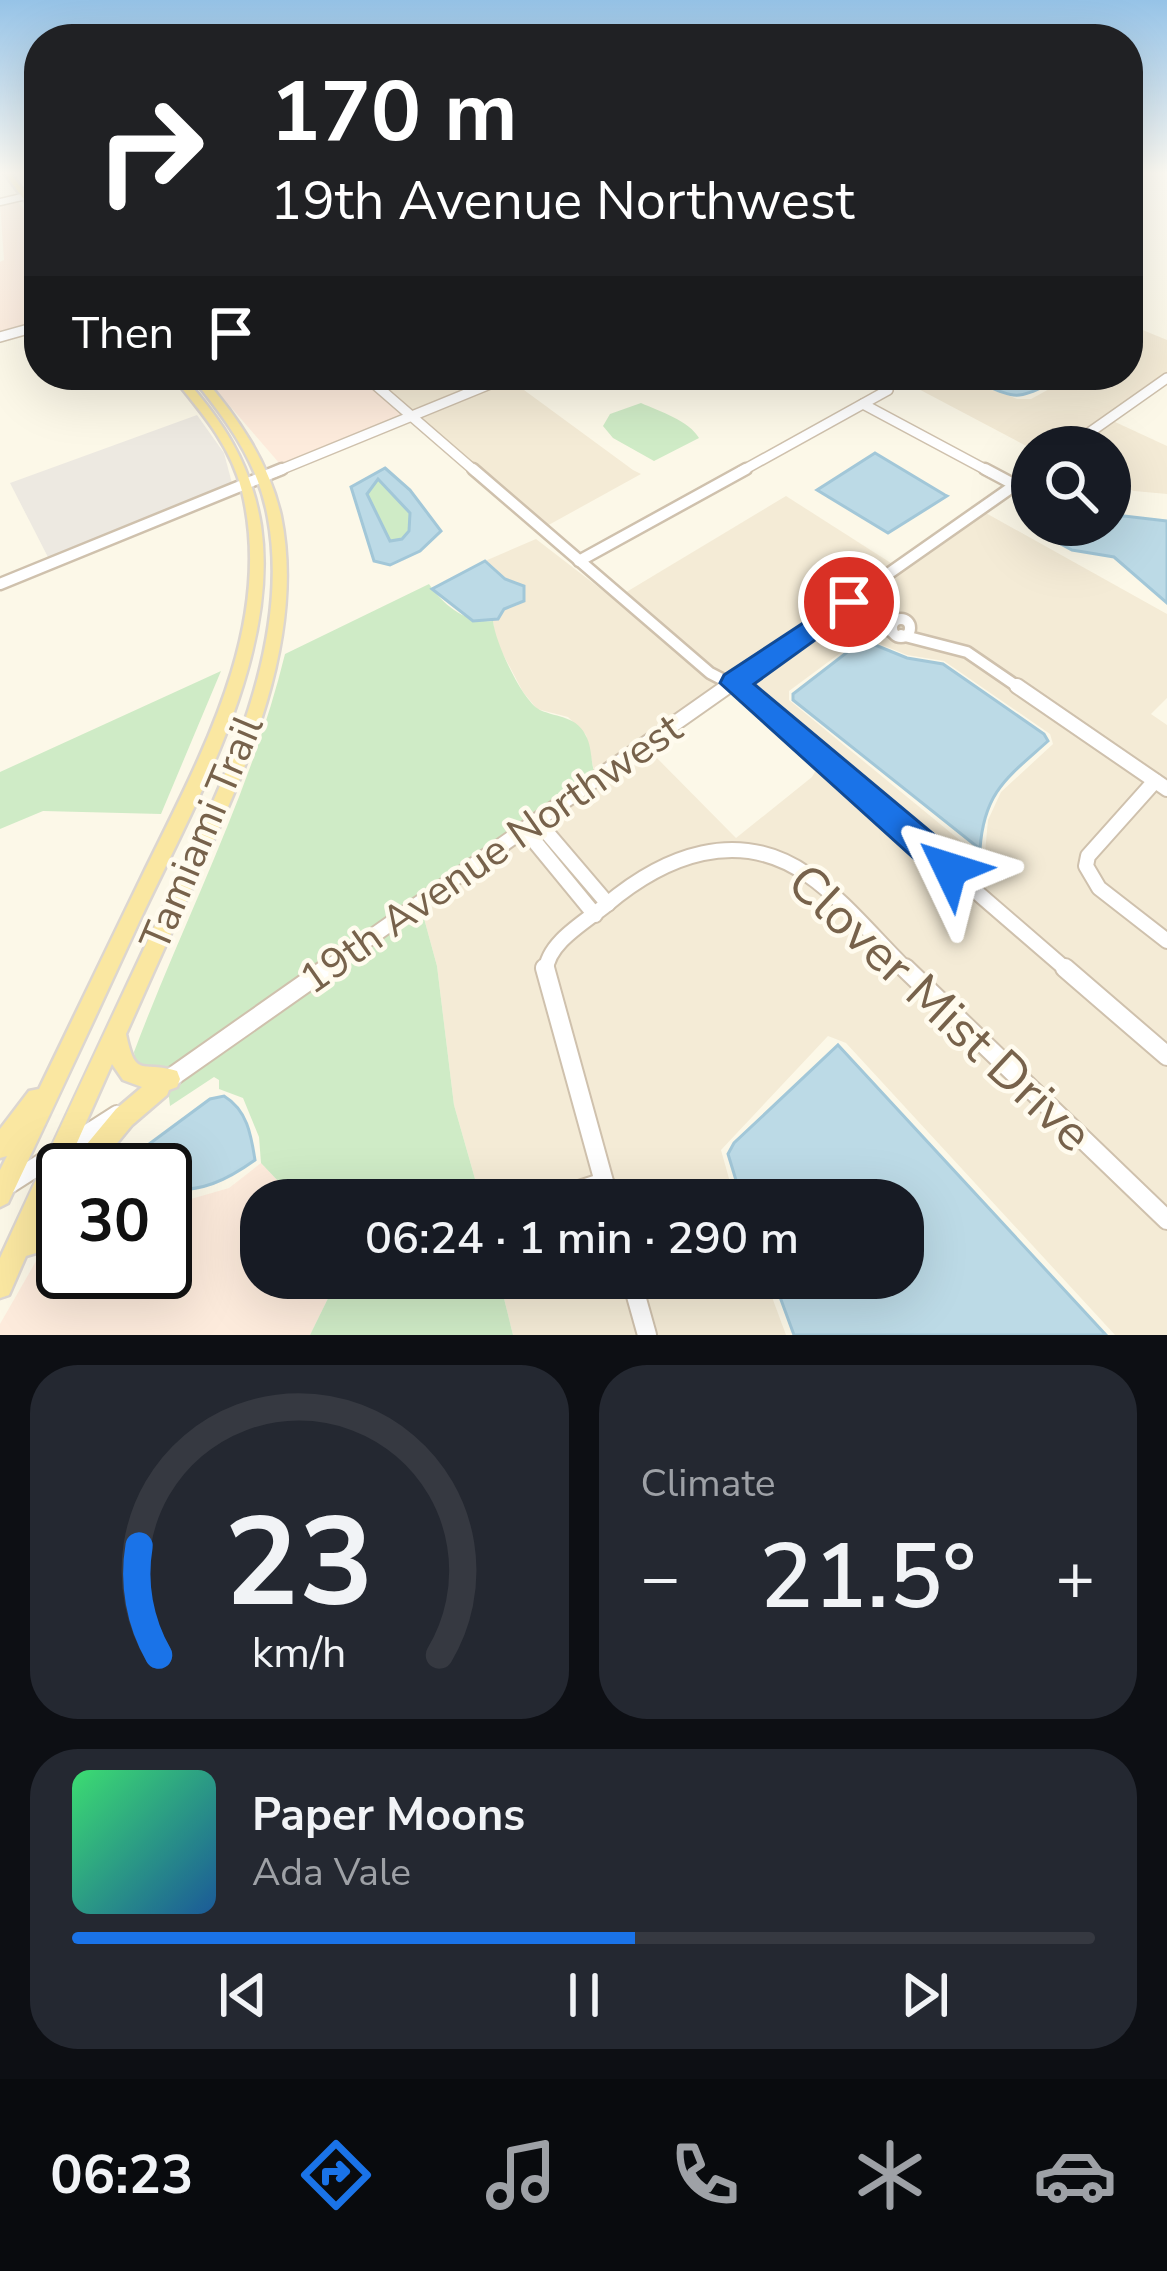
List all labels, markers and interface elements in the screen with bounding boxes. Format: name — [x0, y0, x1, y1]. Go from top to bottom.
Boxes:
text: 170 m — [270, 55, 518, 170]
icon: right — [72, 72, 228, 228]
text: 19th Avenue Northwest — [270, 164, 854, 238]
icon: arrive — [198, 300, 264, 366]
text: Then — [72, 303, 174, 364]
map controls — [1011, 426, 1131, 546]
button: search — [1011, 426, 1131, 546]
pin — [798, 551, 900, 653]
icon: arrive — [816, 569, 882, 635]
street label: 19th Avenue Northwest — [289, 700, 694, 1008]
street label: Tamiami Trail — [127, 706, 277, 959]
position arrow — [887, 806, 1013, 932]
street label: Clover Mist Drive — [772, 848, 1108, 1168]
speed limit sign: 30 — [36, 1143, 192, 1299]
text: 06:24 · 1 min · 290 m — [365, 1208, 799, 1269]
text: Climate — [641, 1457, 776, 1510]
text: 23 — [224, 1478, 374, 1648]
text: 21.5° — [759, 1516, 976, 1639]
text: − — [641, 1533, 680, 1623]
text: + — [1055, 1533, 1095, 1623]
text: km/h — [252, 1624, 347, 1682]
text: Paper Moons — [252, 1785, 525, 1846]
text: Ada Vale — [252, 1846, 411, 1899]
icon: previous — [210, 1962, 276, 2028]
icon: pause — [551, 1962, 617, 2028]
icon: next — [892, 1962, 958, 2028]
icon: directions — [294, 2133, 378, 2217]
icon: music — [479, 2133, 563, 2217]
icon: phone — [663, 2133, 747, 2217]
icon: climate — [848, 2133, 932, 2217]
icon: car — [1033, 2133, 1117, 2217]
text: 06:23 — [50, 2138, 193, 2212]

